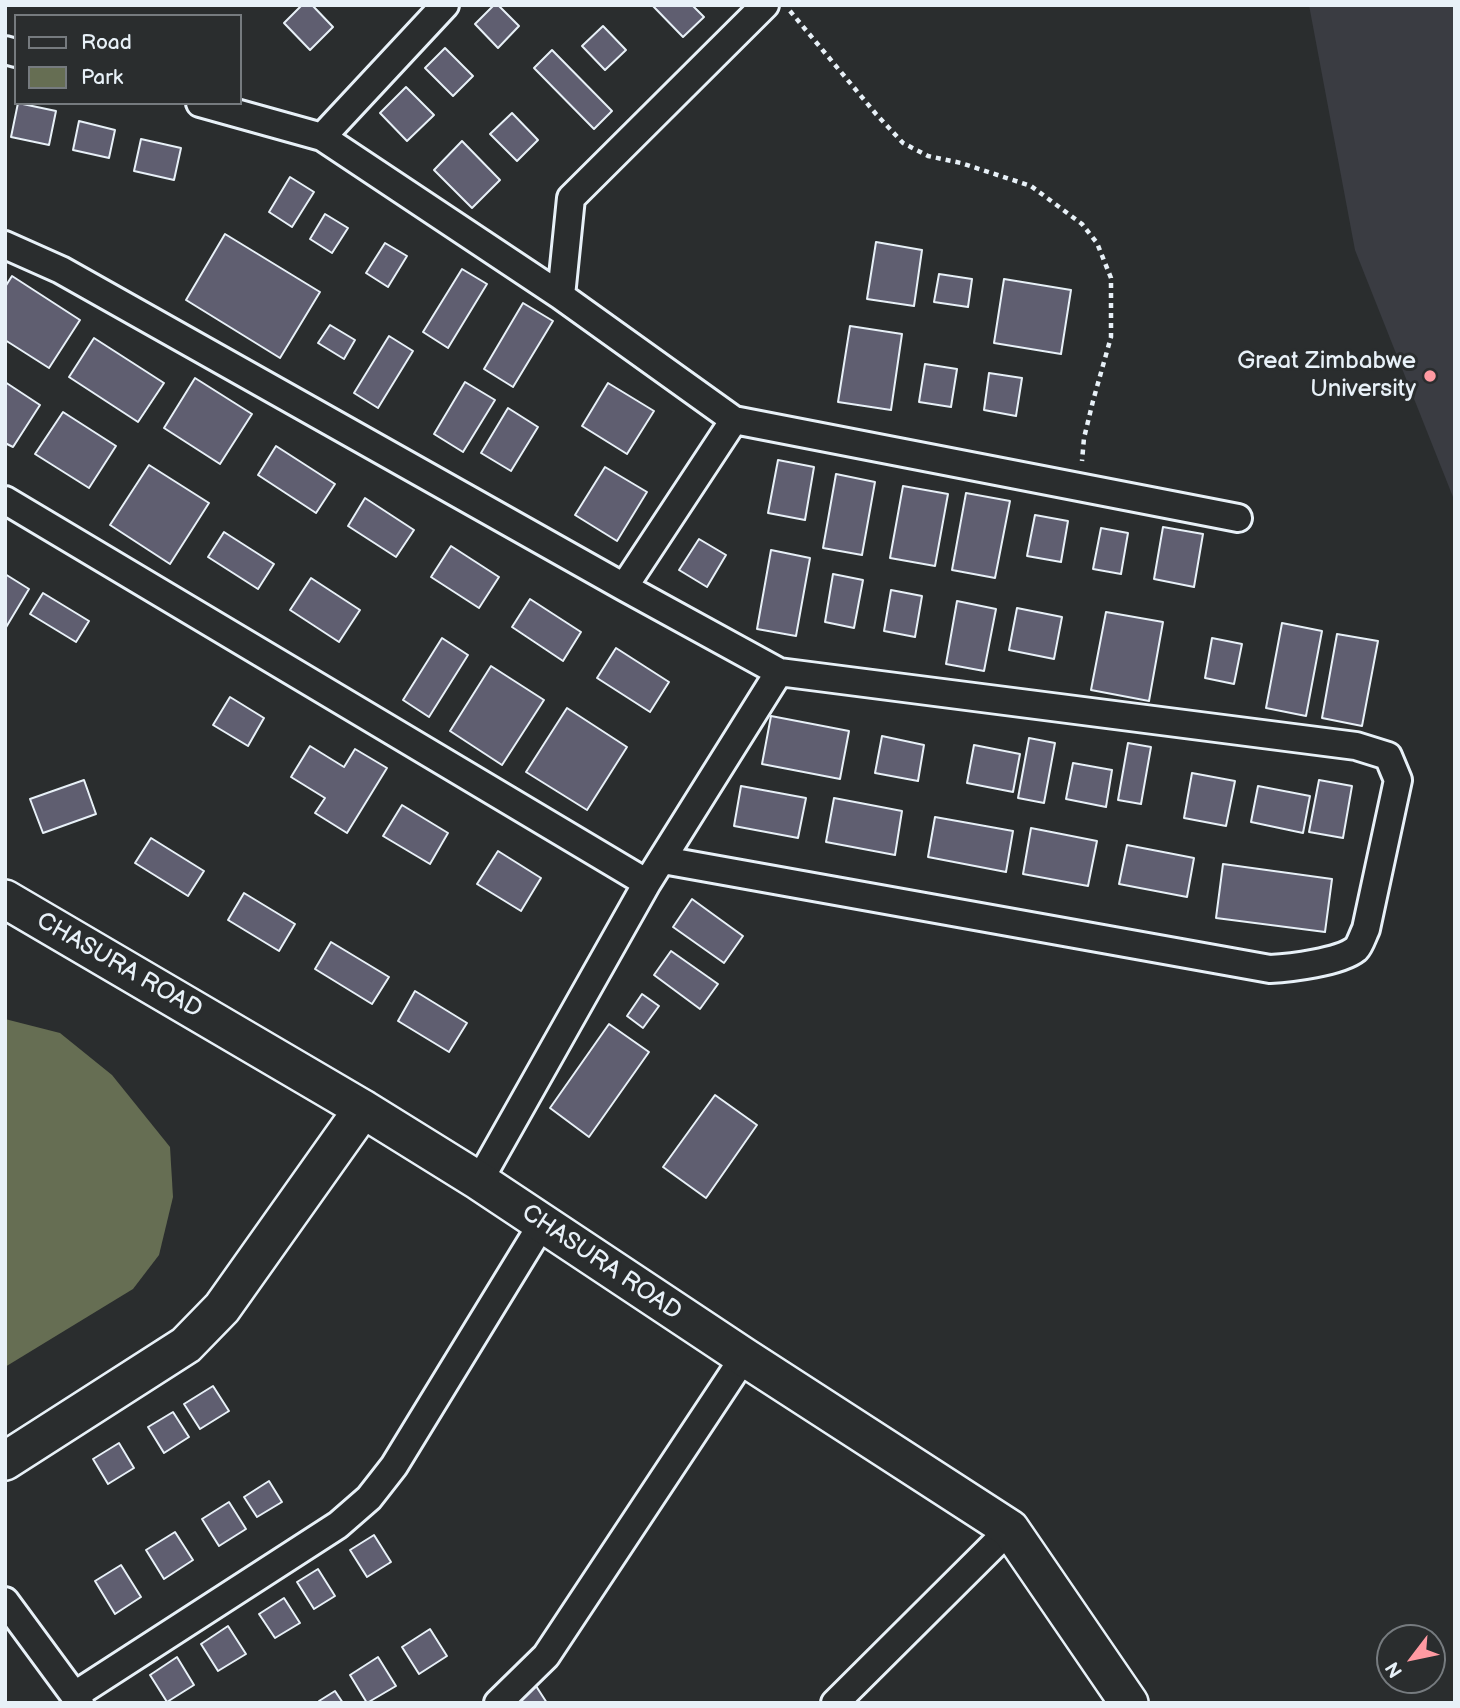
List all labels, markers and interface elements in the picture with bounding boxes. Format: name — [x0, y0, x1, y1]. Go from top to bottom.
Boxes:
legend — [14, 14, 242, 105]
text: Road — [81, 30, 132, 55]
text: Park — [81, 65, 123, 90]
place label: Great Zimbabwe University — [1237, 348, 1416, 404]
marker: Great Zimbabwe University — [1422, 368, 1438, 384]
street label: CHASURA ROAD — [31, 907, 207, 1025]
street label: CHASURA ROAD — [516, 1199, 686, 1327]
north arrow — [1376, 1624, 1446, 1694]
text: N — [1381, 1657, 1408, 1681]

